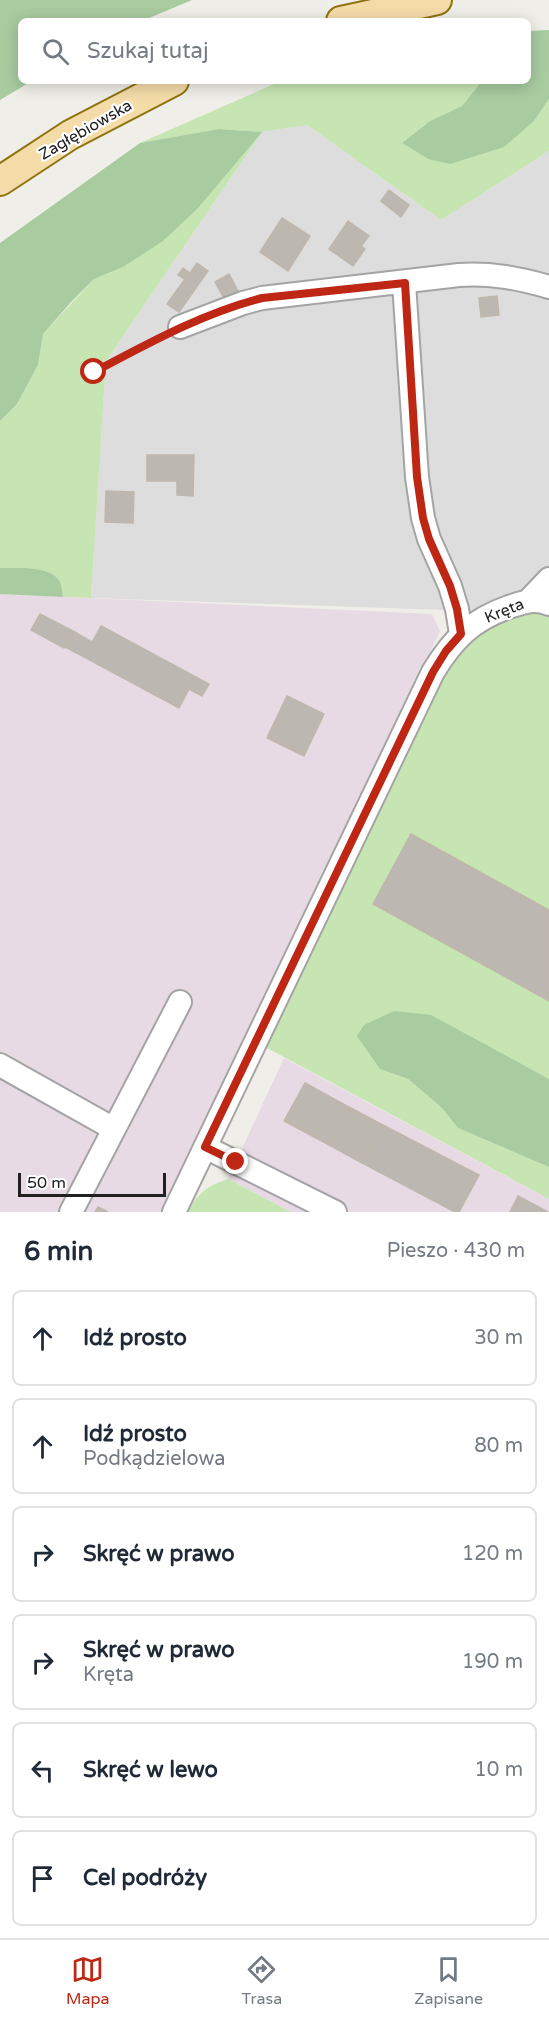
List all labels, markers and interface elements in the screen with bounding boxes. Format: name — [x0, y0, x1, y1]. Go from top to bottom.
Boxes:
search box — [18, 18, 531, 84]
icon: search — [39, 35, 72, 68]
text: Szukaj tutaj — [87, 38, 209, 64]
street label: Zagłębiowska — [35, 95, 136, 165]
route start — [80, 358, 106, 384]
street label: Kręta — [482, 594, 527, 628]
route end — [222, 1148, 248, 1174]
scale bar — [18, 1170, 166, 1198]
text: 50 m — [27, 1173, 66, 1193]
text: 6 min — [24, 1236, 93, 1267]
text: Pieszo · 430 m — [387, 1239, 525, 1263]
icon: ahead — [26, 1322, 59, 1355]
text: Idź prosto — [83, 1325, 187, 1351]
text: 30 m — [474, 1326, 523, 1350]
text: Idź prosto — [83, 1421, 187, 1447]
icon: ahead — [26, 1430, 59, 1463]
text: 80 m — [474, 1434, 523, 1458]
text: Podkądzielowa — [83, 1447, 226, 1471]
icon: right — [26, 1538, 59, 1571]
text: Skręć w prawo — [83, 1541, 235, 1567]
text: 120 m — [462, 1542, 523, 1566]
text: Skręć w prawo — [83, 1637, 235, 1663]
icon: right — [26, 1646, 59, 1679]
text: 190 m — [462, 1650, 523, 1674]
text: Kręta — [83, 1663, 134, 1687]
icon: left — [26, 1754, 59, 1787]
text: Skręć w lewo — [83, 1757, 218, 1783]
text: 10 m — [474, 1758, 523, 1782]
icon: arrive — [26, 1862, 59, 1895]
text: Cel podróży — [83, 1865, 207, 1891]
tab: Mapa — [66, 1953, 110, 2009]
tab: Trasa — [242, 1953, 282, 2009]
tab: Zapisane — [414, 1953, 483, 2009]

